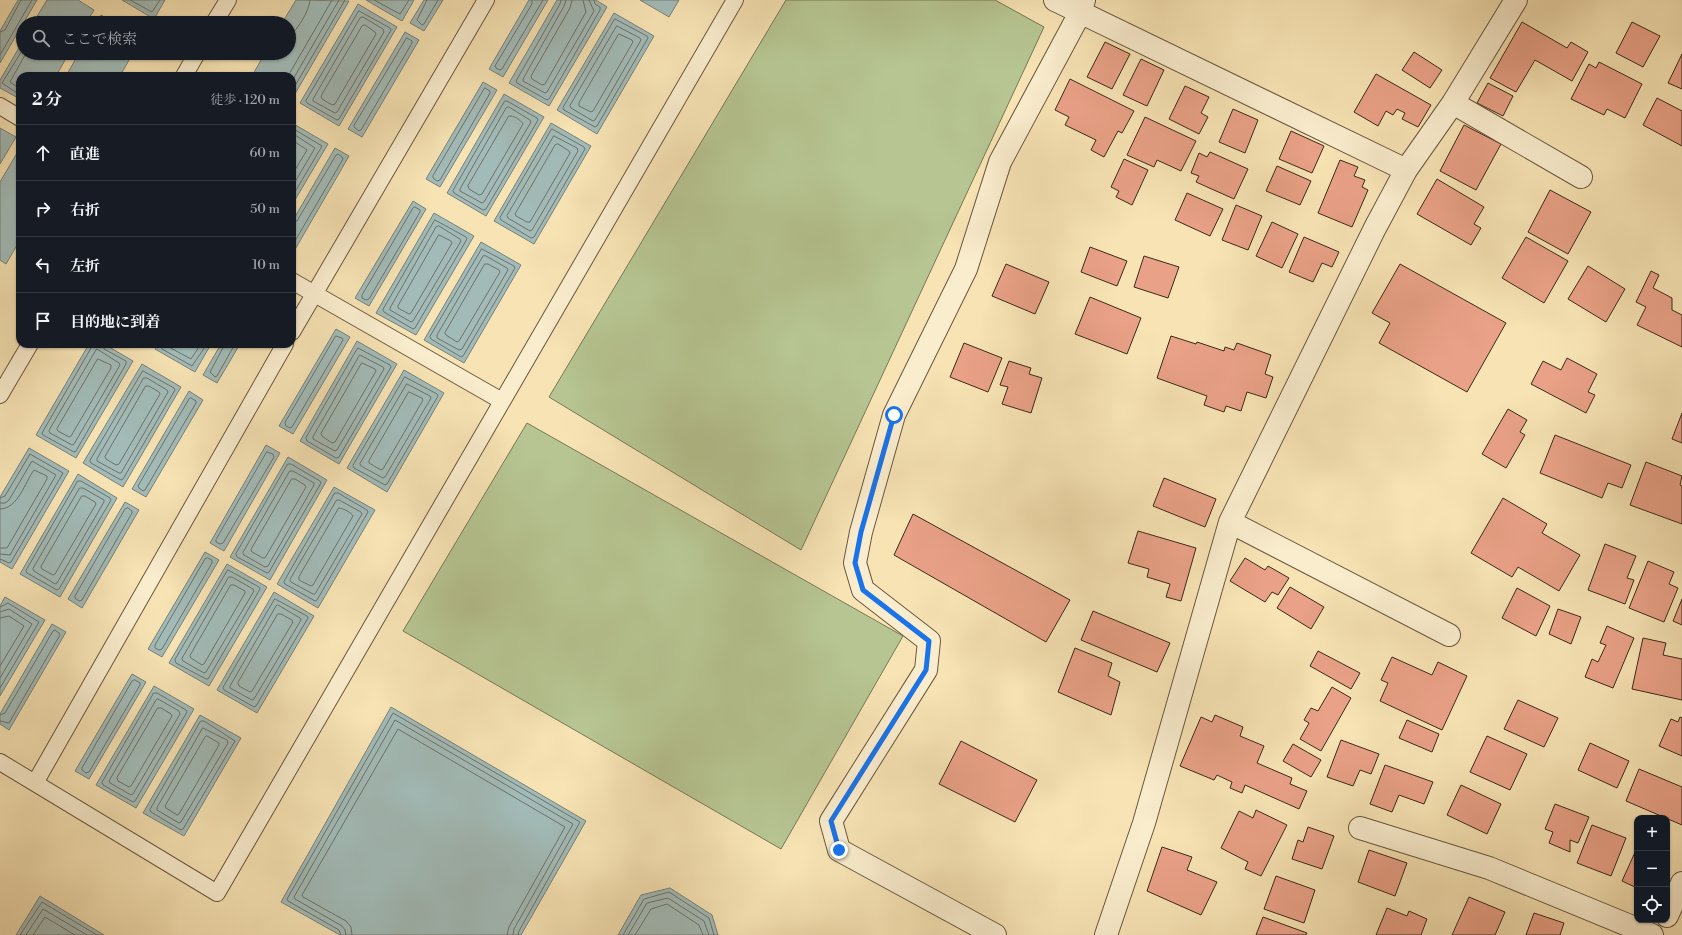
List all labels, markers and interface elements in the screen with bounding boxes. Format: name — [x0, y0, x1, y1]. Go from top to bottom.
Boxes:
search box — [16, 16, 296, 60]
icon: search — [30, 27, 52, 49]
text: ここで検索 — [62, 30, 137, 49]
text: 2 分 — [32, 89, 62, 111]
text: 徒歩 · 120 m — [211, 92, 280, 108]
icon: ahead — [32, 142, 54, 164]
text: 直進 — [70, 145, 100, 164]
text: 60 m — [249, 145, 280, 161]
icon: right — [32, 198, 54, 220]
text: 右折 — [70, 201, 100, 220]
text: 50 m — [250, 201, 280, 217]
icon: left — [32, 254, 54, 276]
text: 左折 — [70, 257, 100, 276]
text: 10 m — [252, 257, 280, 273]
icon: arrive — [32, 310, 54, 332]
text: 目的地に到着 — [70, 313, 160, 332]
route start — [885, 406, 903, 424]
map controls — [1634, 815, 1670, 923]
button: + — [1634, 815, 1670, 851]
route end — [830, 841, 848, 859]
button: − — [1634, 851, 1670, 887]
button: locate — [1634, 887, 1670, 923]

